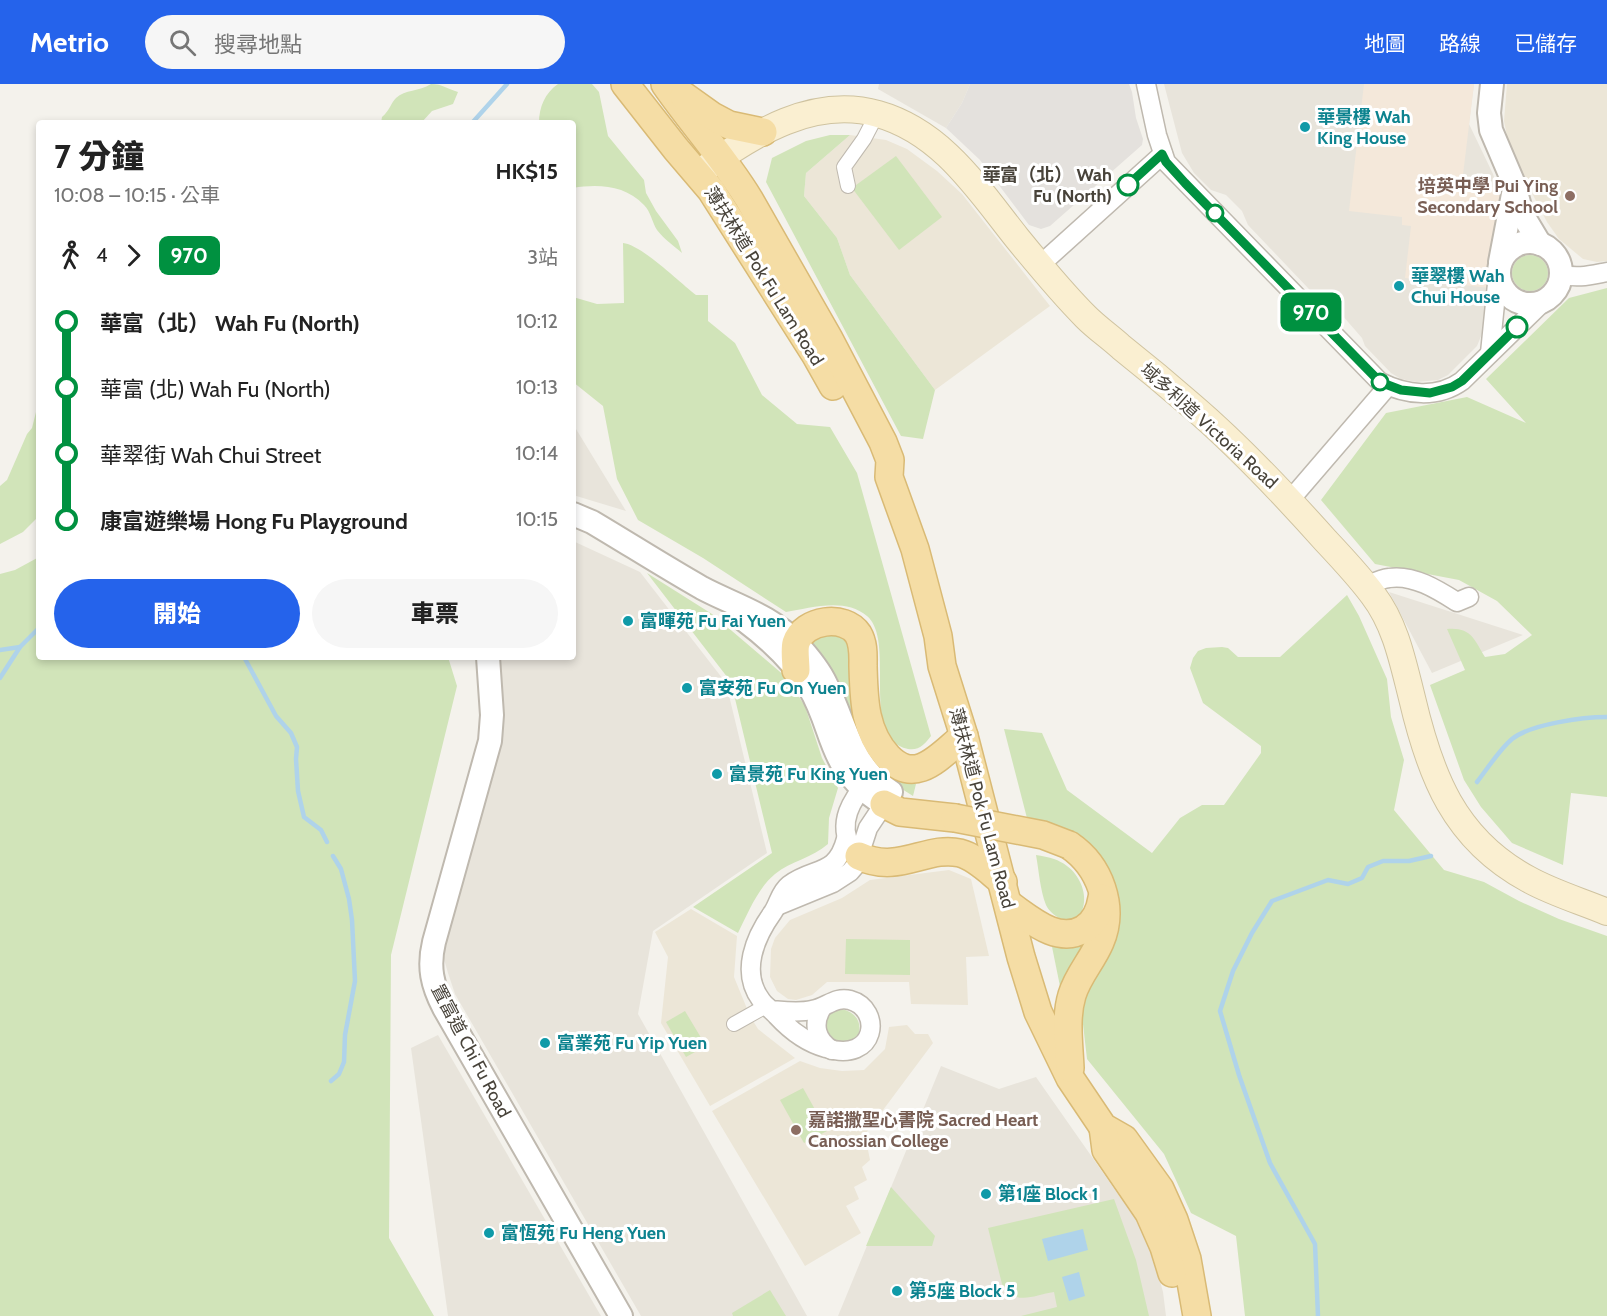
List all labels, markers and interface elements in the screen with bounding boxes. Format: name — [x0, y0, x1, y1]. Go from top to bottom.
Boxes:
search box — [145, 15, 565, 69]
text: Metrio — [30, 25, 109, 59]
icon: search — [166, 26, 199, 59]
text: 搜尋地點 — [214, 31, 302, 58]
text: 地圖 — [1364, 31, 1406, 56]
text: 路線 — [1439, 31, 1481, 56]
text: 已儲存 — [1514, 31, 1577, 56]
place label: 華景樓 Wah King House — [1317, 106, 1411, 149]
marker: 華景樓 Wah King House — [1298, 120, 1312, 134]
text: 7 分鐘 — [54, 136, 144, 176]
text: HK$15 — [495, 158, 558, 185]
place label: 華富（北） Wah Fu (North) — [982, 164, 1112, 207]
marker: 華富（北） Wah Fu (North) — [1117, 174, 1139, 196]
place label: 培英中學 Pui Ying Secondary School — [1417, 175, 1558, 218]
street label: 薄扶林道 Pok Fu Lam Road — [700, 182, 828, 370]
text: 10:08 – 10:15 · 公車 — [54, 183, 220, 207]
marker: 培英中學 Pui Ying Secondary School — [1563, 189, 1577, 203]
unlabelled marker — [1206, 204, 1224, 222]
icon: walk — [54, 239, 87, 272]
icon: forward — [117, 239, 150, 272]
text: 4 — [96, 243, 108, 267]
text: 970 — [171, 243, 208, 268]
text: 3站 — [527, 245, 558, 269]
place label: 華翠樓 Wah Chui House — [1411, 265, 1505, 308]
marker: 華翠樓 Wah Chui House — [1392, 279, 1406, 293]
line badge: 970 — [1276, 292, 1346, 332]
text: 970 — [1292, 300, 1330, 325]
text: 10:12 — [516, 309, 558, 333]
text: 華富（北） Wah Fu (North) — [100, 310, 360, 337]
unlabelled marker — [1506, 316, 1528, 338]
street label: 域多利道 Victoria Road — [1136, 359, 1282, 493]
unlabelled marker — [1371, 373, 1389, 391]
text: 10:13 — [516, 375, 558, 399]
text: 華富 (北) Wah Fu (North) — [100, 376, 331, 403]
text: 10:14 — [515, 441, 558, 465]
text: 華翠街 Wah Chui Street — [100, 442, 321, 469]
text: 10:15 — [516, 507, 558, 531]
text: 康富遊樂場 Hong Fu Playground — [100, 508, 408, 535]
button: 開始 — [54, 579, 300, 648]
button: 車票 — [312, 579, 558, 648]
place label: 富暉苑 Fu Fai Yuen — [640, 610, 786, 632]
marker: 富暉苑 Fu Fai Yuen — [621, 614, 635, 628]
place label: 富安苑 Fu On Yuen — [699, 677, 846, 699]
marker: 富安苑 Fu On Yuen — [680, 681, 694, 695]
street label: 薄扶林道 Pok Fu Lam Road — [945, 705, 1019, 911]
place label: 富景苑 Fu King Yuen — [729, 763, 888, 785]
marker: 富景苑 Fu King Yuen — [710, 767, 724, 781]
street label: 置富道 Chi Fu Road — [427, 980, 515, 1122]
place label: 富業苑 Fu Yip Yuen — [557, 1032, 707, 1054]
marker: 富業苑 Fu Yip Yuen — [538, 1036, 552, 1050]
place label: 嘉諾撒聖心書院 Sacred Heart Canossian College — [808, 1109, 1038, 1152]
marker: 嘉諾撒聖心書院 Sacred Heart Canossian College — [789, 1123, 803, 1137]
place label: 第1座 Block 1 — [998, 1183, 1098, 1205]
marker: 第1座 Block 1 — [979, 1187, 993, 1201]
place label: 富恆苑 Fu Heng Yuen — [501, 1222, 666, 1244]
marker: 富恆苑 Fu Heng Yuen — [482, 1226, 496, 1240]
place label: 第5座 Block 5 — [909, 1280, 1015, 1302]
marker: 第5座 Block 5 — [890, 1284, 904, 1298]

